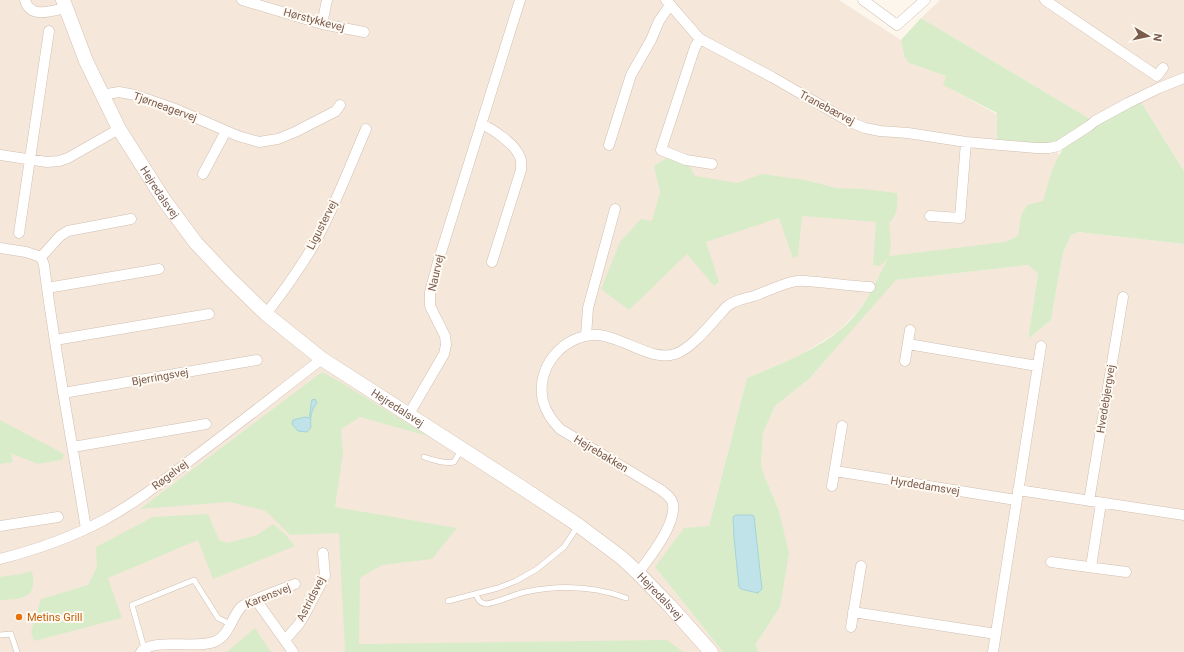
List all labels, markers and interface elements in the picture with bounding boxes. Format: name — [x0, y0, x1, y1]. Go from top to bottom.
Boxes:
street label: Hørstykkevej — [282, 6, 346, 34]
north arrow — [1128, 16, 1168, 56]
text: N — [1150, 33, 1164, 43]
street label: Tranebærvej — [797, 88, 857, 128]
street label: Tjørneagervej — [131, 90, 199, 124]
street label: Hejredalsvej — [138, 164, 182, 221]
street label: Ligustervej — [304, 198, 340, 252]
street label: Naurvej — [425, 253, 447, 293]
street label: Hvedebjergvej — [1094, 364, 1118, 434]
street label: Bjerringsvej — [131, 366, 189, 388]
street label: Hejredalsvej — [369, 386, 427, 429]
street label: Hejrebakken — [572, 433, 630, 475]
street label: Røgelvej — [150, 457, 190, 493]
street label: Hyrdedamsvej — [889, 474, 961, 498]
street label: Hejredalsvej — [635, 570, 686, 622]
street label: Astridsvej — [294, 574, 328, 624]
street label: Karensvej — [243, 581, 293, 611]
place label: Metins Grill — [27, 611, 82, 624]
marker: Metins Grill — [14, 612, 24, 622]

